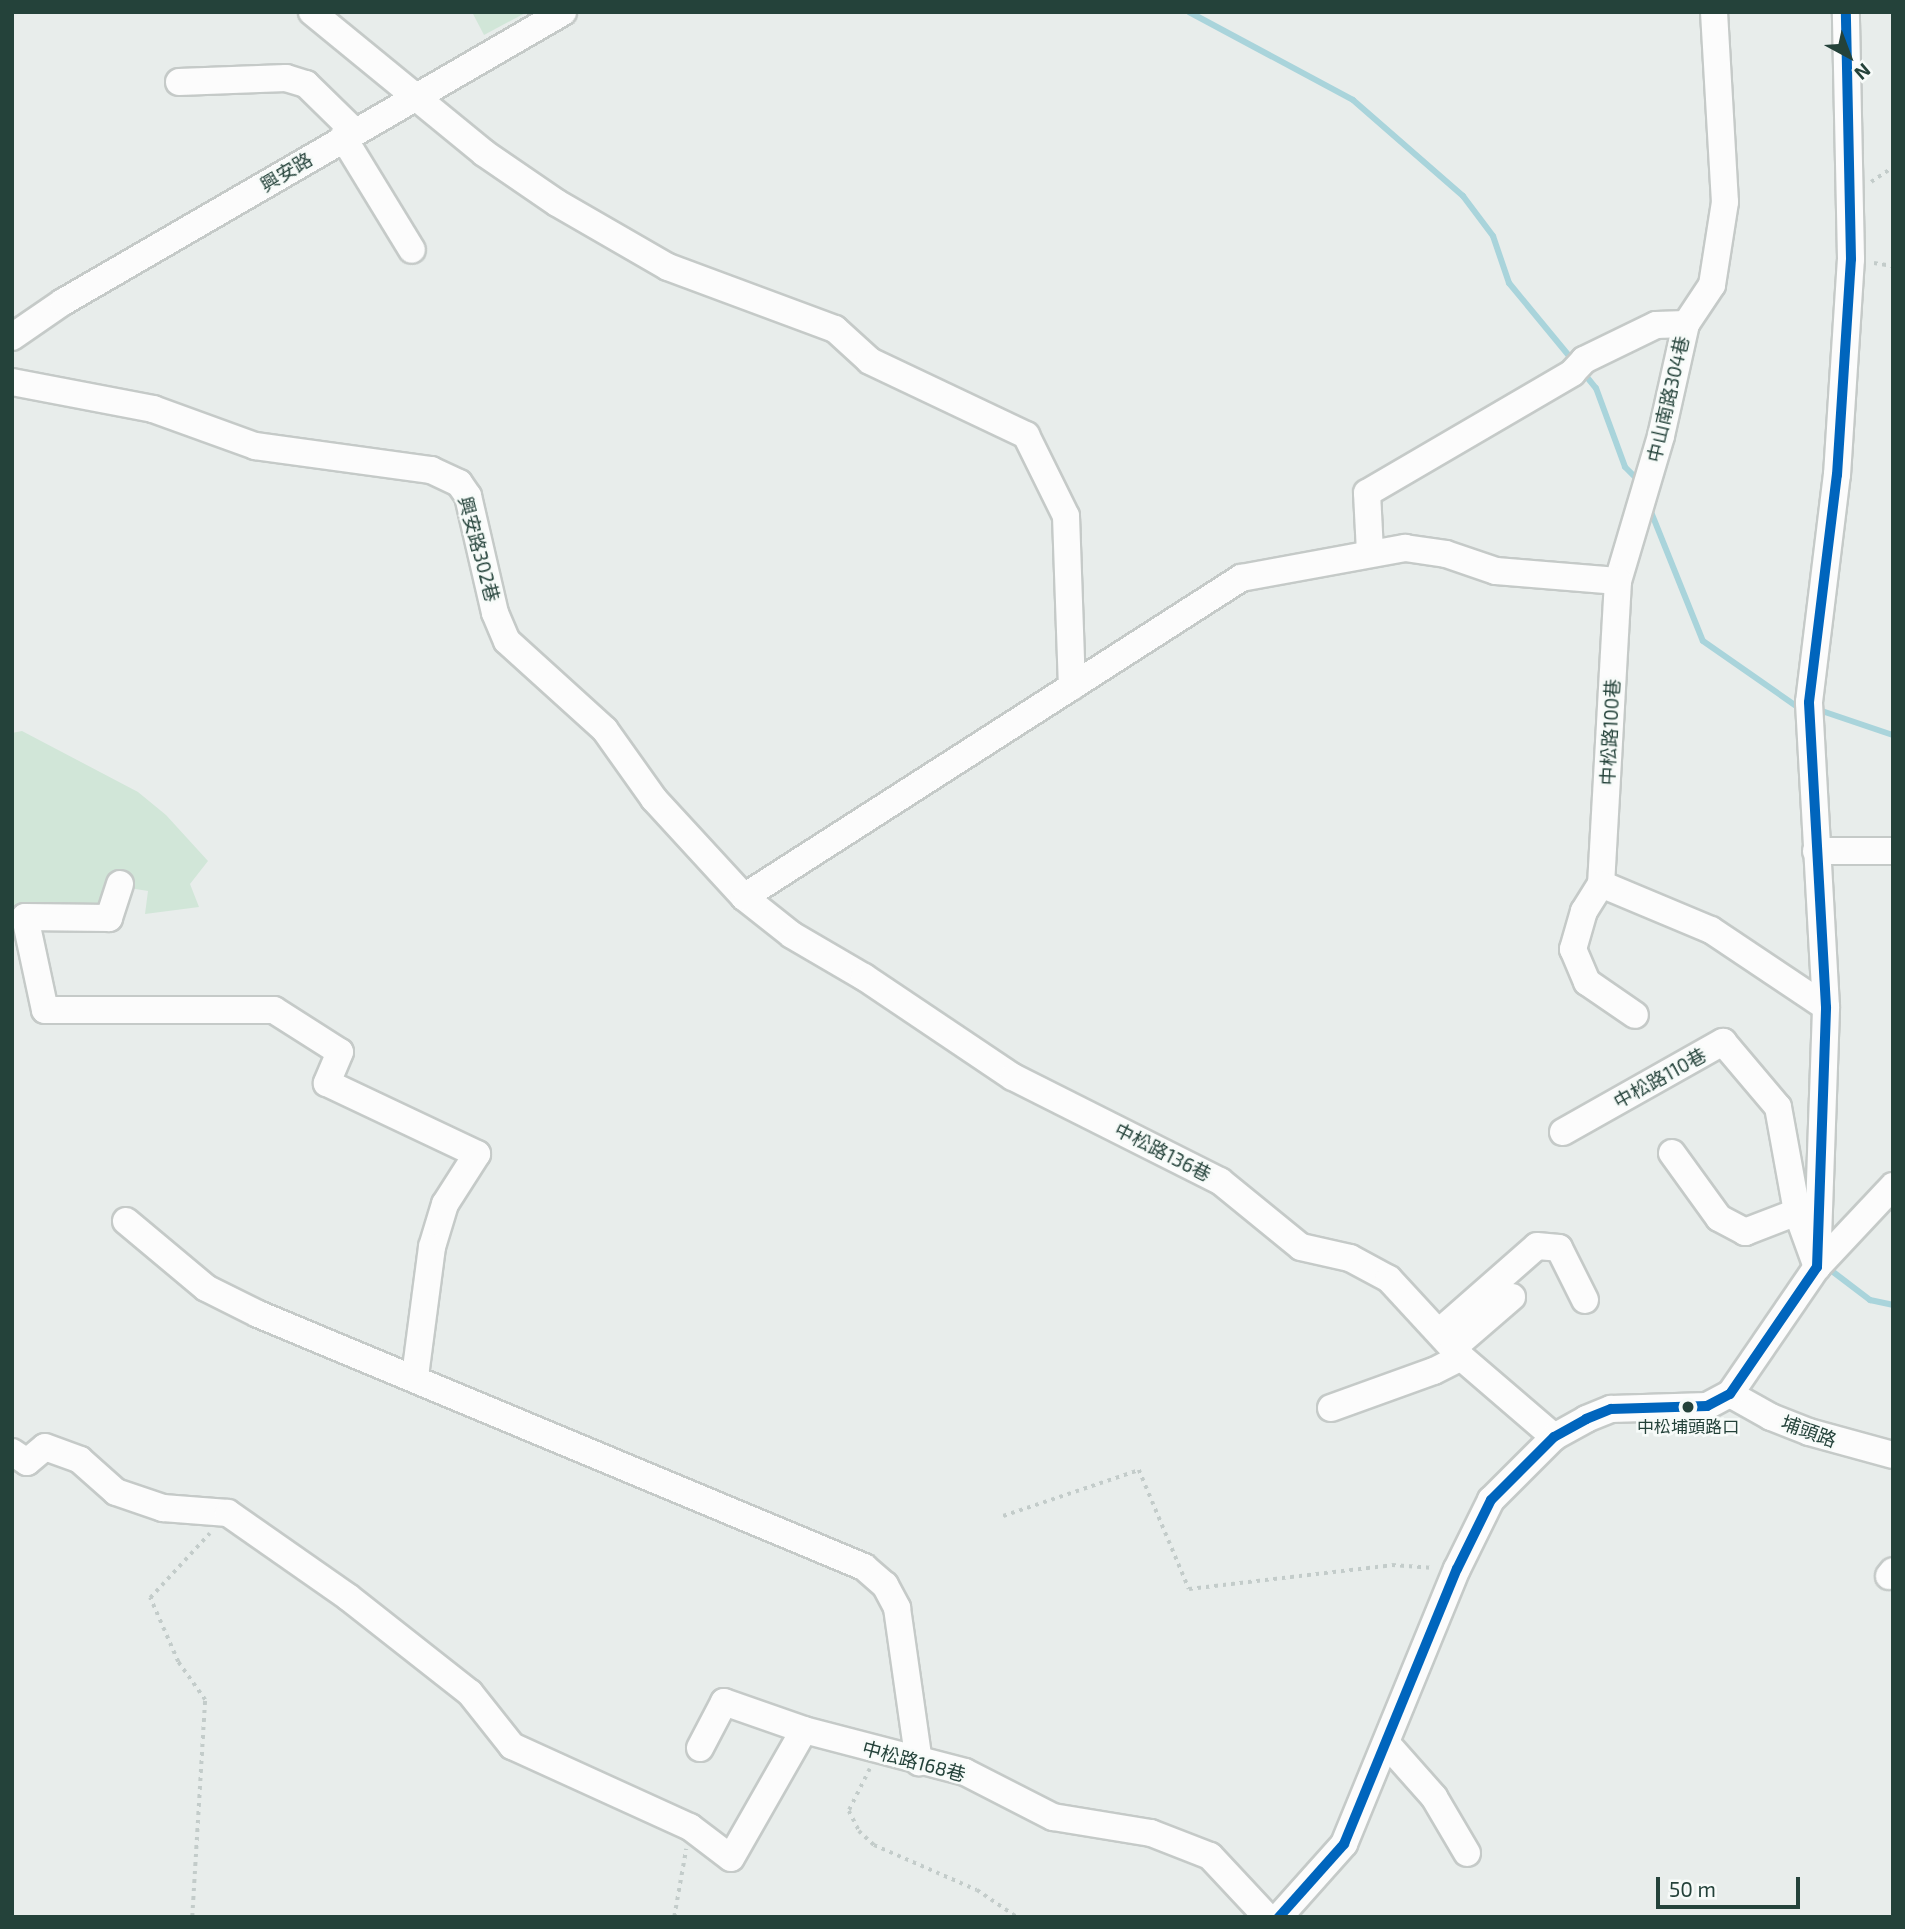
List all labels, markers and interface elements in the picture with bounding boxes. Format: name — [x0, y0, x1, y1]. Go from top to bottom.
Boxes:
north arrow — [1814, 21, 1884, 91]
text: N — [1850, 59, 1876, 85]
street label: 興安路 — [256, 148, 316, 196]
street label: 中山南路304巷 — [1642, 334, 1694, 464]
street label: 興安路302巷 — [454, 494, 504, 604]
street label: 中松路100巷 — [1596, 678, 1624, 786]
street label: 中松路110巷 — [1610, 1043, 1710, 1113]
street label: 中松路136巷 — [1111, 1118, 1215, 1186]
marker: 中松埔頭路口 — [1681, 1400, 1695, 1414]
street label: 埔頭路 — [1778, 1411, 1840, 1451]
place label: 中松埔頭路口 — [1637, 1417, 1739, 1437]
street label: 中松路168巷 — [860, 1736, 968, 1786]
scale bar — [1660, 1862, 1804, 1906]
text: 50 m — [1669, 1876, 1716, 1901]

